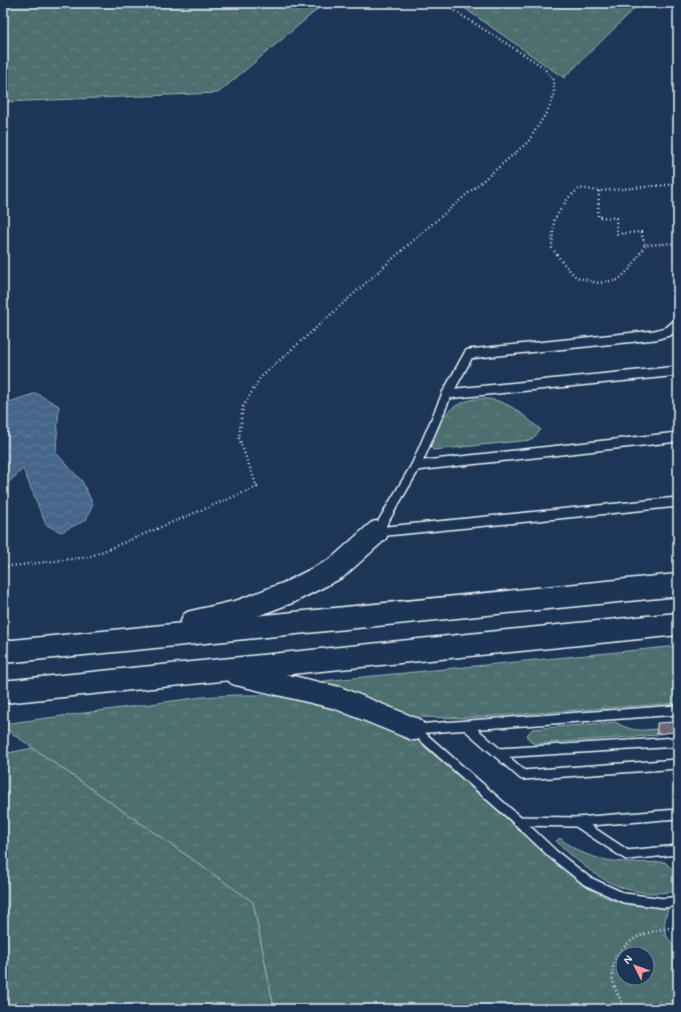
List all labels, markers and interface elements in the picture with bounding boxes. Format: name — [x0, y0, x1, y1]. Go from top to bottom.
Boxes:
north arrow — [615, 946, 655, 986]
text: N — [621, 953, 636, 967]

